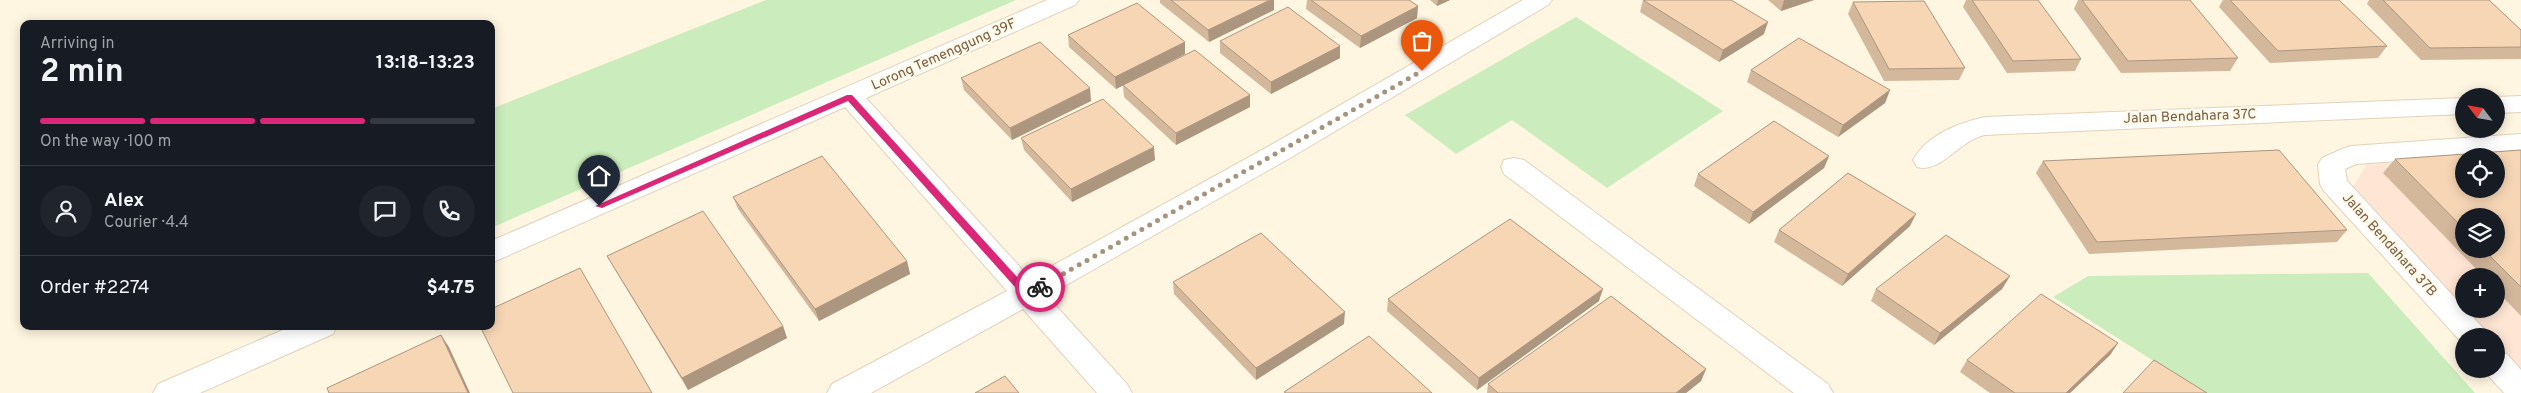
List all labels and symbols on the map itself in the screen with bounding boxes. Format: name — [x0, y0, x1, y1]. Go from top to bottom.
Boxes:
street label: Lorong Temenggung 39F — [869, 15, 1019, 95]
pin — [1401, 20, 1443, 71]
north arrow — [2455, 88, 2505, 138]
street label: Jalan Bendahara 37C — [2123, 106, 2257, 128]
pin — [578, 155, 620, 206]
street label: Jalan Bendahara 37B — [2338, 190, 2440, 300]
courier — [1015, 262, 1065, 312]

